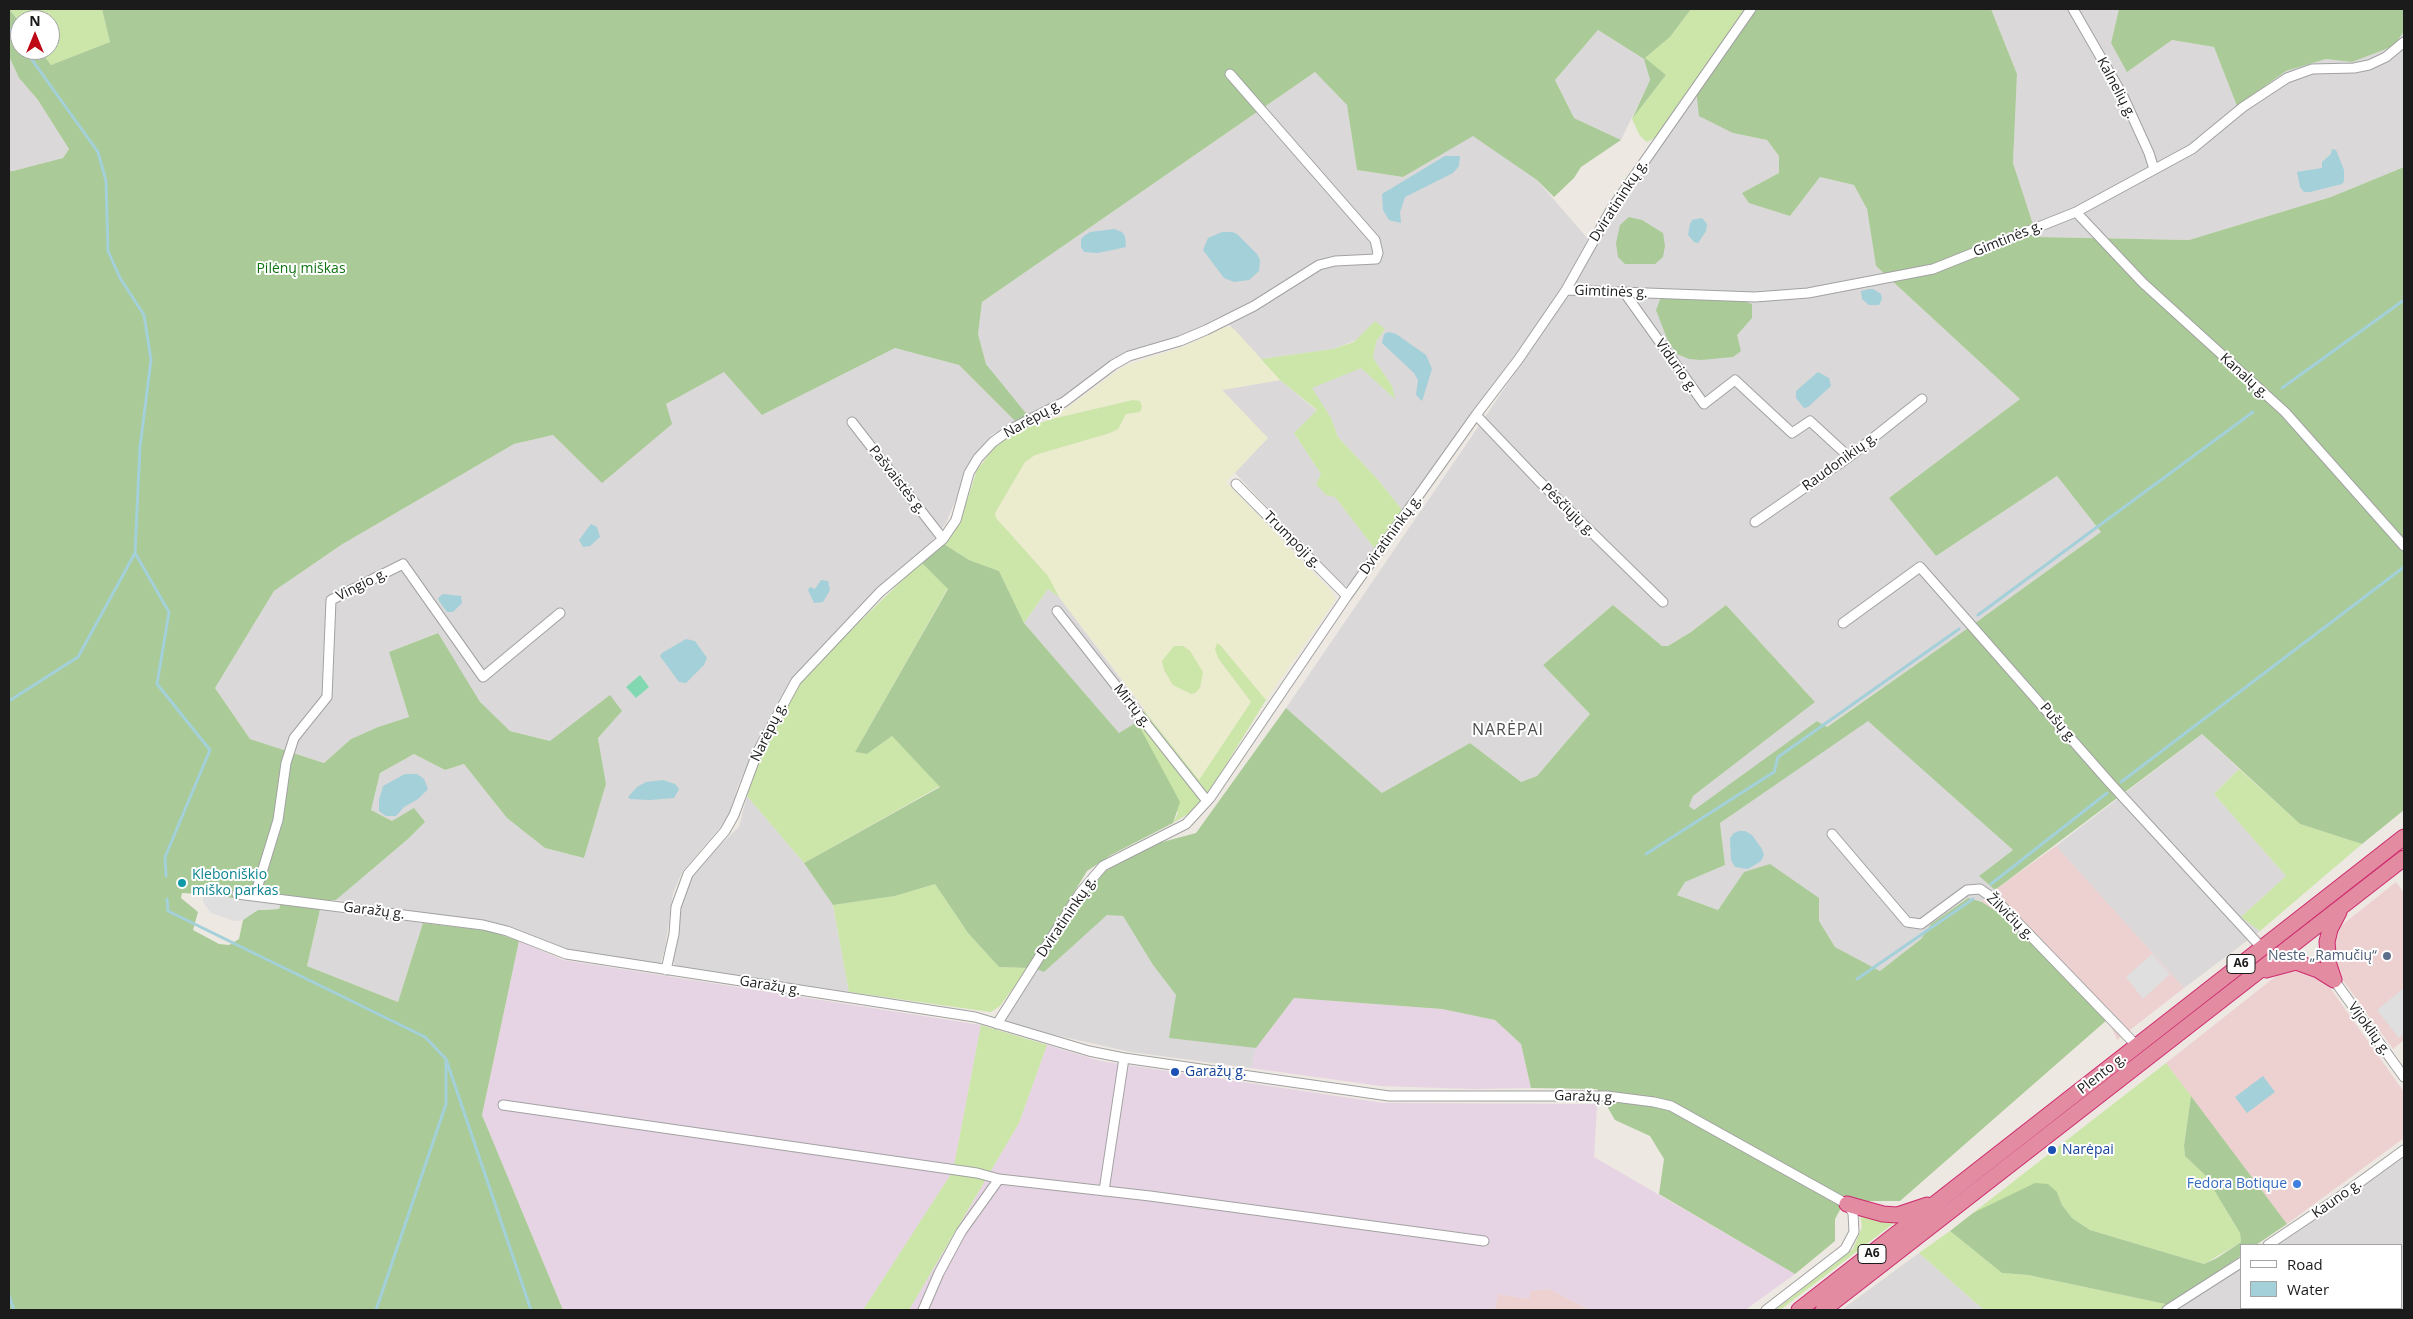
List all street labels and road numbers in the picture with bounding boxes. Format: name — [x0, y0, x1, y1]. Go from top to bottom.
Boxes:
street label: Kalnelių g. — [2093, 55, 2139, 121]
street label: Dviratininkų g. — [1586, 157, 1652, 245]
street label: Gimtinės g. — [1971, 217, 2045, 261]
street label: Gimtinės g. — [1574, 282, 1648, 302]
street label: Vidurio g. — [1651, 336, 1701, 396]
street label: Kanalų g. — [2216, 350, 2272, 402]
street label: Narėpų g. — [1001, 396, 1065, 442]
street label: Raudonikių g. — [1799, 429, 1881, 495]
street label: Pašvaistės g. — [865, 442, 929, 518]
street label: Pėsčiųjų g. — [1537, 480, 1599, 540]
street label: Dviratininkų g. — [1356, 492, 1426, 578]
street label: Trumpoji g. — [1260, 508, 1324, 572]
street label: Vingio g. — [334, 565, 390, 605]
street label: Mirtų g. — [1110, 681, 1154, 731]
street label: Narėpų g. — [747, 700, 791, 764]
street label: Pušų g. — [2036, 700, 2080, 746]
street label: Dviratininkų g. — [1034, 873, 1100, 961]
street label: Žilvičių g. — [1983, 890, 2037, 944]
street label: Garažų g. — [342, 899, 406, 923]
road number: A6 — [2227, 954, 2255, 974]
street label: Garažų g. — [738, 973, 802, 999]
street label: Vijoklių g. — [2344, 999, 2394, 1059]
street label: Plento g. — [2074, 1050, 2130, 1098]
street label: Garažų g. — [1554, 1088, 1616, 1106]
street label: Kauno g. — [2309, 1176, 2365, 1222]
road number: A6 — [1858, 1244, 1886, 1264]

